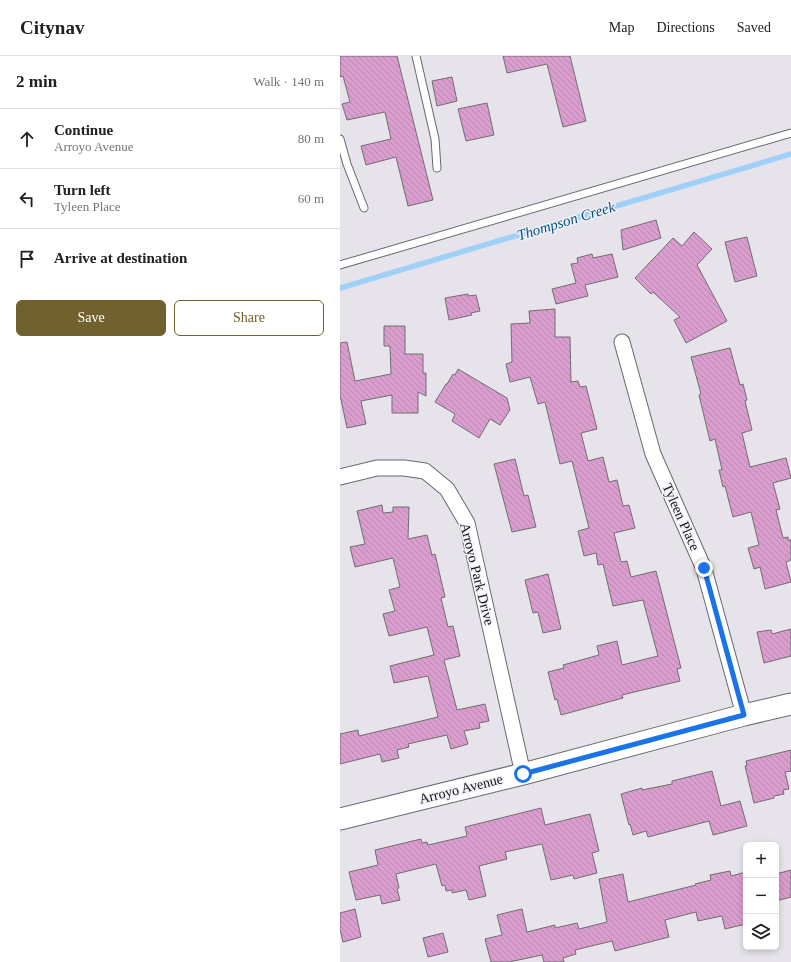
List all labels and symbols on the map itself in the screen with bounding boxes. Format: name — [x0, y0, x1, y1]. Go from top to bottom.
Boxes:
water label: Thompson Creek — [515, 198, 617, 243]
street label: Tyleen Place — [660, 481, 702, 553]
street label: Arroyo Park Drive — [457, 521, 497, 627]
route end — [695, 559, 713, 577]
route start — [514, 765, 532, 783]
street label: Arroyo Avenue — [418, 771, 504, 807]

